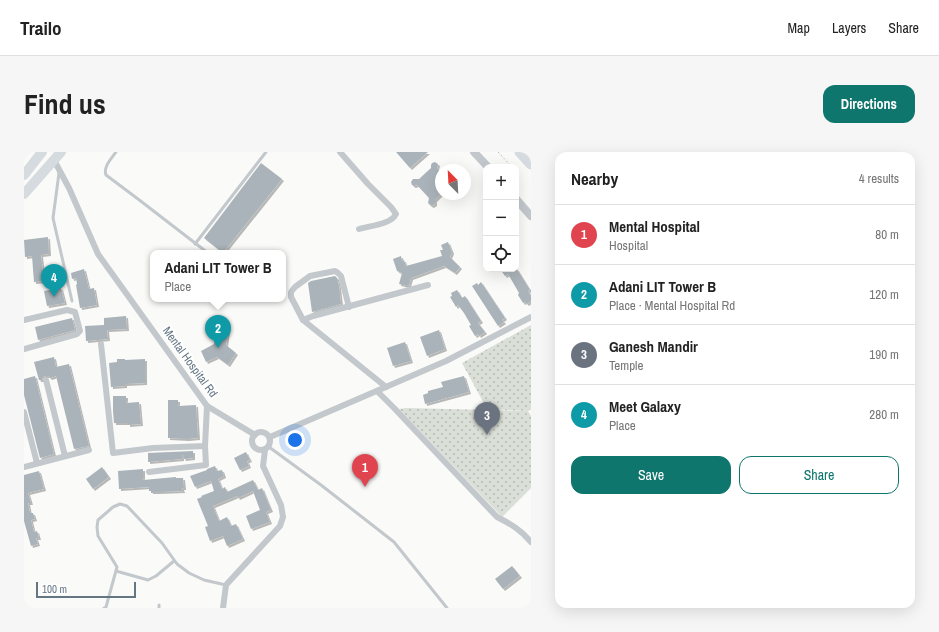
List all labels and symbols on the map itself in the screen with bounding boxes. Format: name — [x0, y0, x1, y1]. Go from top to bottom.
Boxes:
north arrow — [435, 164, 471, 200]
pin: 4 — [41, 264, 67, 297]
pin: 2 — [205, 315, 231, 348]
street label: Mental Hospital Rd — [159, 323, 221, 401]
pin: 3 — [474, 402, 500, 435]
your location — [285, 430, 305, 450]
pin: 1 — [352, 454, 378, 487]
scale bar — [36, 580, 136, 599]

